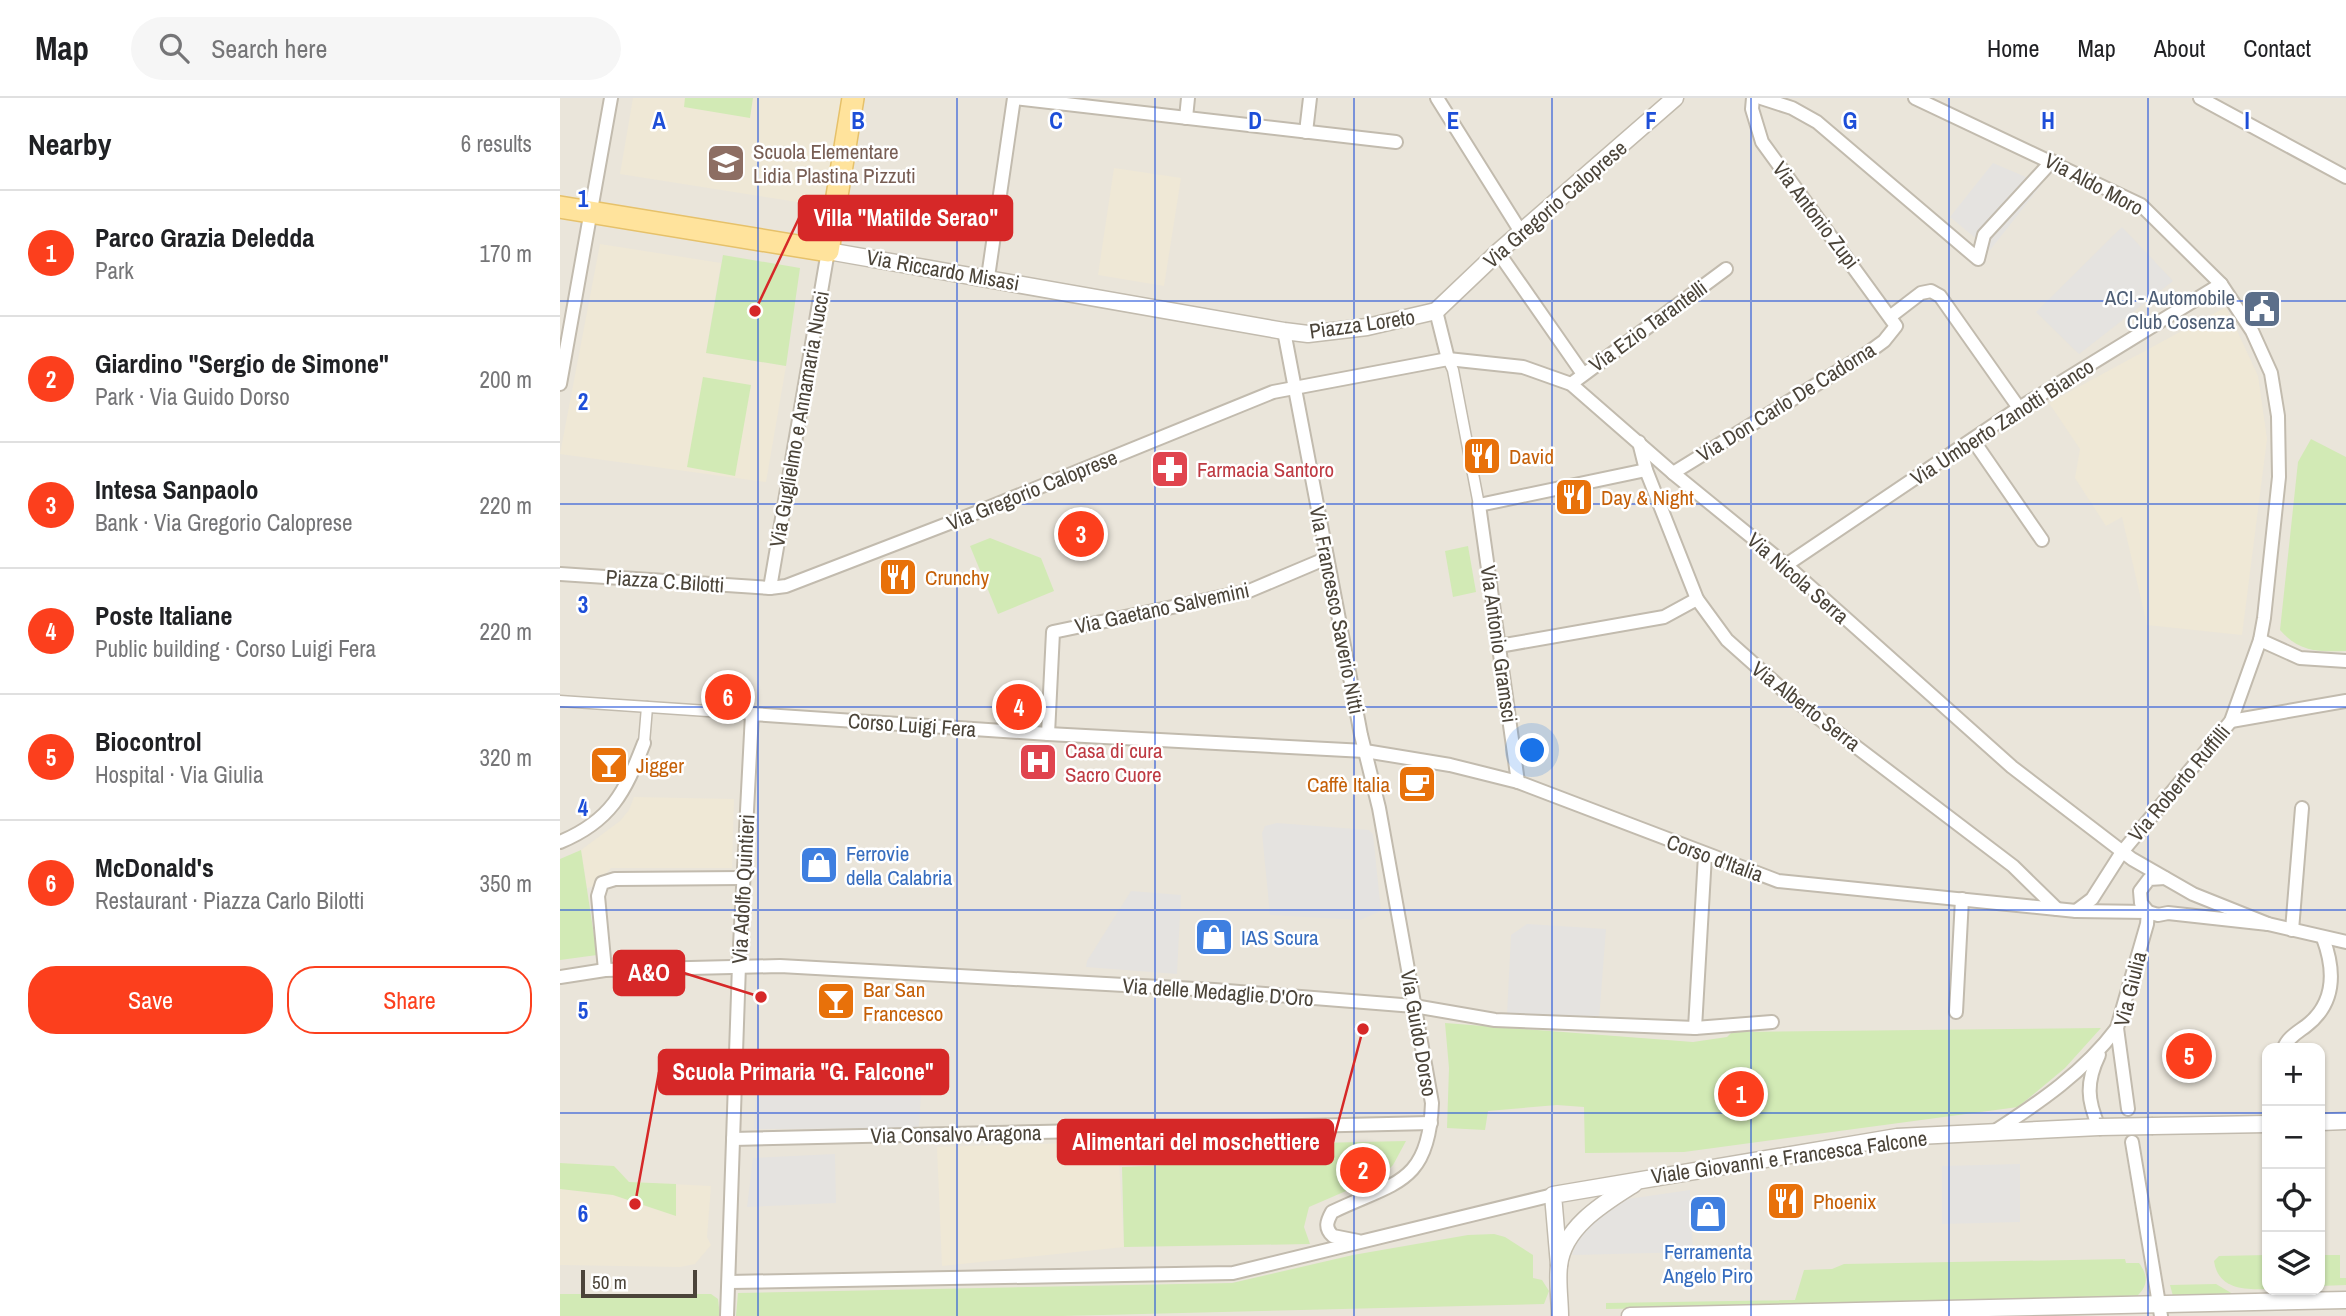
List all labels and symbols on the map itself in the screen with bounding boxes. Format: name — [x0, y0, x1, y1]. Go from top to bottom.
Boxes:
text: A — [652, 105, 666, 136]
text: B — [851, 105, 865, 136]
text: C — [1049, 105, 1063, 136]
text: D — [1248, 105, 1262, 136]
text: E — [1447, 105, 1459, 136]
text: F — [1645, 105, 1657, 136]
text: G — [1843, 105, 1857, 136]
text: H — [2041, 105, 2055, 136]
text: I — [2244, 105, 2250, 136]
street label: Via Gregorio Caloprese — [1477, 133, 1633, 275]
place label: Scuola Elementare Lidia Plastina Pizzuti — [753, 137, 916, 190]
school or university icon: Scuola Elementare Lidia Plastina Pizzuti — [705, 142, 747, 184]
street label: Via Aldo Moro — [2040, 146, 2148, 222]
street label: Via Antonio Zupi — [1766, 155, 1866, 275]
text: 1 — [578, 183, 589, 214]
callout: Villa "Matilde Serao" — [799, 196, 1012, 240]
text: Villa "Matilde Serao" — [814, 202, 998, 233]
street label: Via Riccardo Misasi — [864, 242, 1022, 298]
street label: Via Ezio Tarantelli — [1583, 273, 1713, 379]
place label: ACI - Automobile Club Cosenza — [2104, 283, 2235, 336]
street label: Via Guglielmo e Annamaria Nucci — [762, 288, 836, 550]
public building icon: ACI - Automobile Club Cosenza — [2241, 288, 2283, 330]
street label: Piazza Loreto — [1307, 302, 1417, 346]
street label: Via Don Carlo De Cadorna — [1691, 335, 1881, 469]
street label: Via Umberto Zanotti Bianco — [1905, 352, 2099, 492]
text: 2 — [578, 386, 588, 417]
restaurant icon: David — [1461, 435, 1503, 477]
place label: David — [1509, 442, 1554, 471]
street label: Via Gregorio Caloprese — [942, 443, 1122, 537]
pharmacy icon: Farmacia Santoro — [1149, 448, 1191, 490]
place label: Farmacia Santoro — [1197, 455, 1334, 484]
restaurant icon: Day & Night — [1553, 476, 1595, 518]
place label: Day & Night — [1601, 483, 1694, 512]
street label: Via Francesco Saverio Nitti — [1303, 504, 1371, 716]
pin: 3 — [1058, 508, 1104, 560]
street label: Via Nicola Serra — [1741, 526, 1855, 631]
restaurant icon: Crunchy — [877, 556, 919, 598]
street label: Piazza C.Bilotti — [605, 562, 725, 600]
place label: Crunchy — [925, 563, 990, 592]
street label: Via Antonio Gramsci — [1474, 563, 1524, 725]
street label: Via Gaetano Salvemini — [1072, 575, 1252, 641]
text: 3 — [578, 589, 588, 620]
street label: Via Alberto Serra — [1746, 654, 1867, 758]
pin: 6 — [705, 671, 751, 723]
pin: 4 — [996, 681, 1042, 733]
street label: Corso Luigi Fera — [847, 706, 977, 744]
street label: Via Roberto Ruffilli — [2121, 718, 2237, 848]
your location — [1515, 733, 1549, 767]
place label: Casa di cura Sacro Cuore — [1065, 736, 1163, 789]
hospital icon: Casa di cura Sacro Cuore — [1017, 741, 1059, 783]
bar icon: Jigger — [588, 744, 630, 786]
place label: Jigger — [636, 751, 684, 780]
cafe icon: Caffè Italia — [1396, 763, 1438, 805]
place label: Caffè Italia — [1307, 770, 1390, 799]
text: 4 — [578, 792, 589, 823]
street label: Via Adolfo Quintieri — [725, 813, 761, 965]
street label: Corso d'Italia — [1663, 827, 1768, 889]
place label: Ferrovie della Calabria — [846, 839, 953, 892]
shop icon: Ferrovie della Calabria — [798, 844, 840, 886]
shop icon: IAS Scura — [1193, 916, 1235, 958]
place label: IAS Scura — [1241, 923, 1319, 952]
street label: Via Giulia — [2107, 948, 2153, 1030]
callout: A&O — [614, 951, 684, 995]
text: A&O — [628, 957, 670, 988]
street label: Via Guido Dorso — [1394, 967, 1444, 1099]
street label: Via delle Medaglie D'Oro — [1121, 971, 1315, 1013]
place label: Bar San Francesco — [863, 975, 943, 1028]
bar icon: Bar San Francesco — [815, 980, 857, 1022]
text: 5 — [578, 995, 588, 1026]
pin: 5 — [2166, 1030, 2212, 1082]
callout: Scuola Primaria "G. Falcone" — [659, 1050, 948, 1094]
text: Scuola Primaria "G. Falcone" — [672, 1056, 934, 1087]
pin: 1 — [1718, 1068, 1764, 1120]
street label: Via Consalvo Aragona — [870, 1118, 1042, 1150]
callout: Alimentari del moschettiere — [1058, 1120, 1333, 1164]
street label: Viale Giovanni e Francesca Falcone — [1649, 1123, 1929, 1191]
text: Alimentari del moschettiere — [1072, 1126, 1320, 1157]
pin: 2 — [1340, 1144, 1386, 1196]
restaurant icon: Phoenix — [1765, 1180, 1807, 1222]
place label: Phoenix — [1813, 1187, 1877, 1216]
shop icon: Ferramenta Angelo Piro — [1687, 1193, 1729, 1235]
text: 6 — [578, 1198, 588, 1229]
place label: Ferramenta Angelo Piro — [1662, 1237, 1753, 1290]
scale bar — [581, 1267, 696, 1299]

